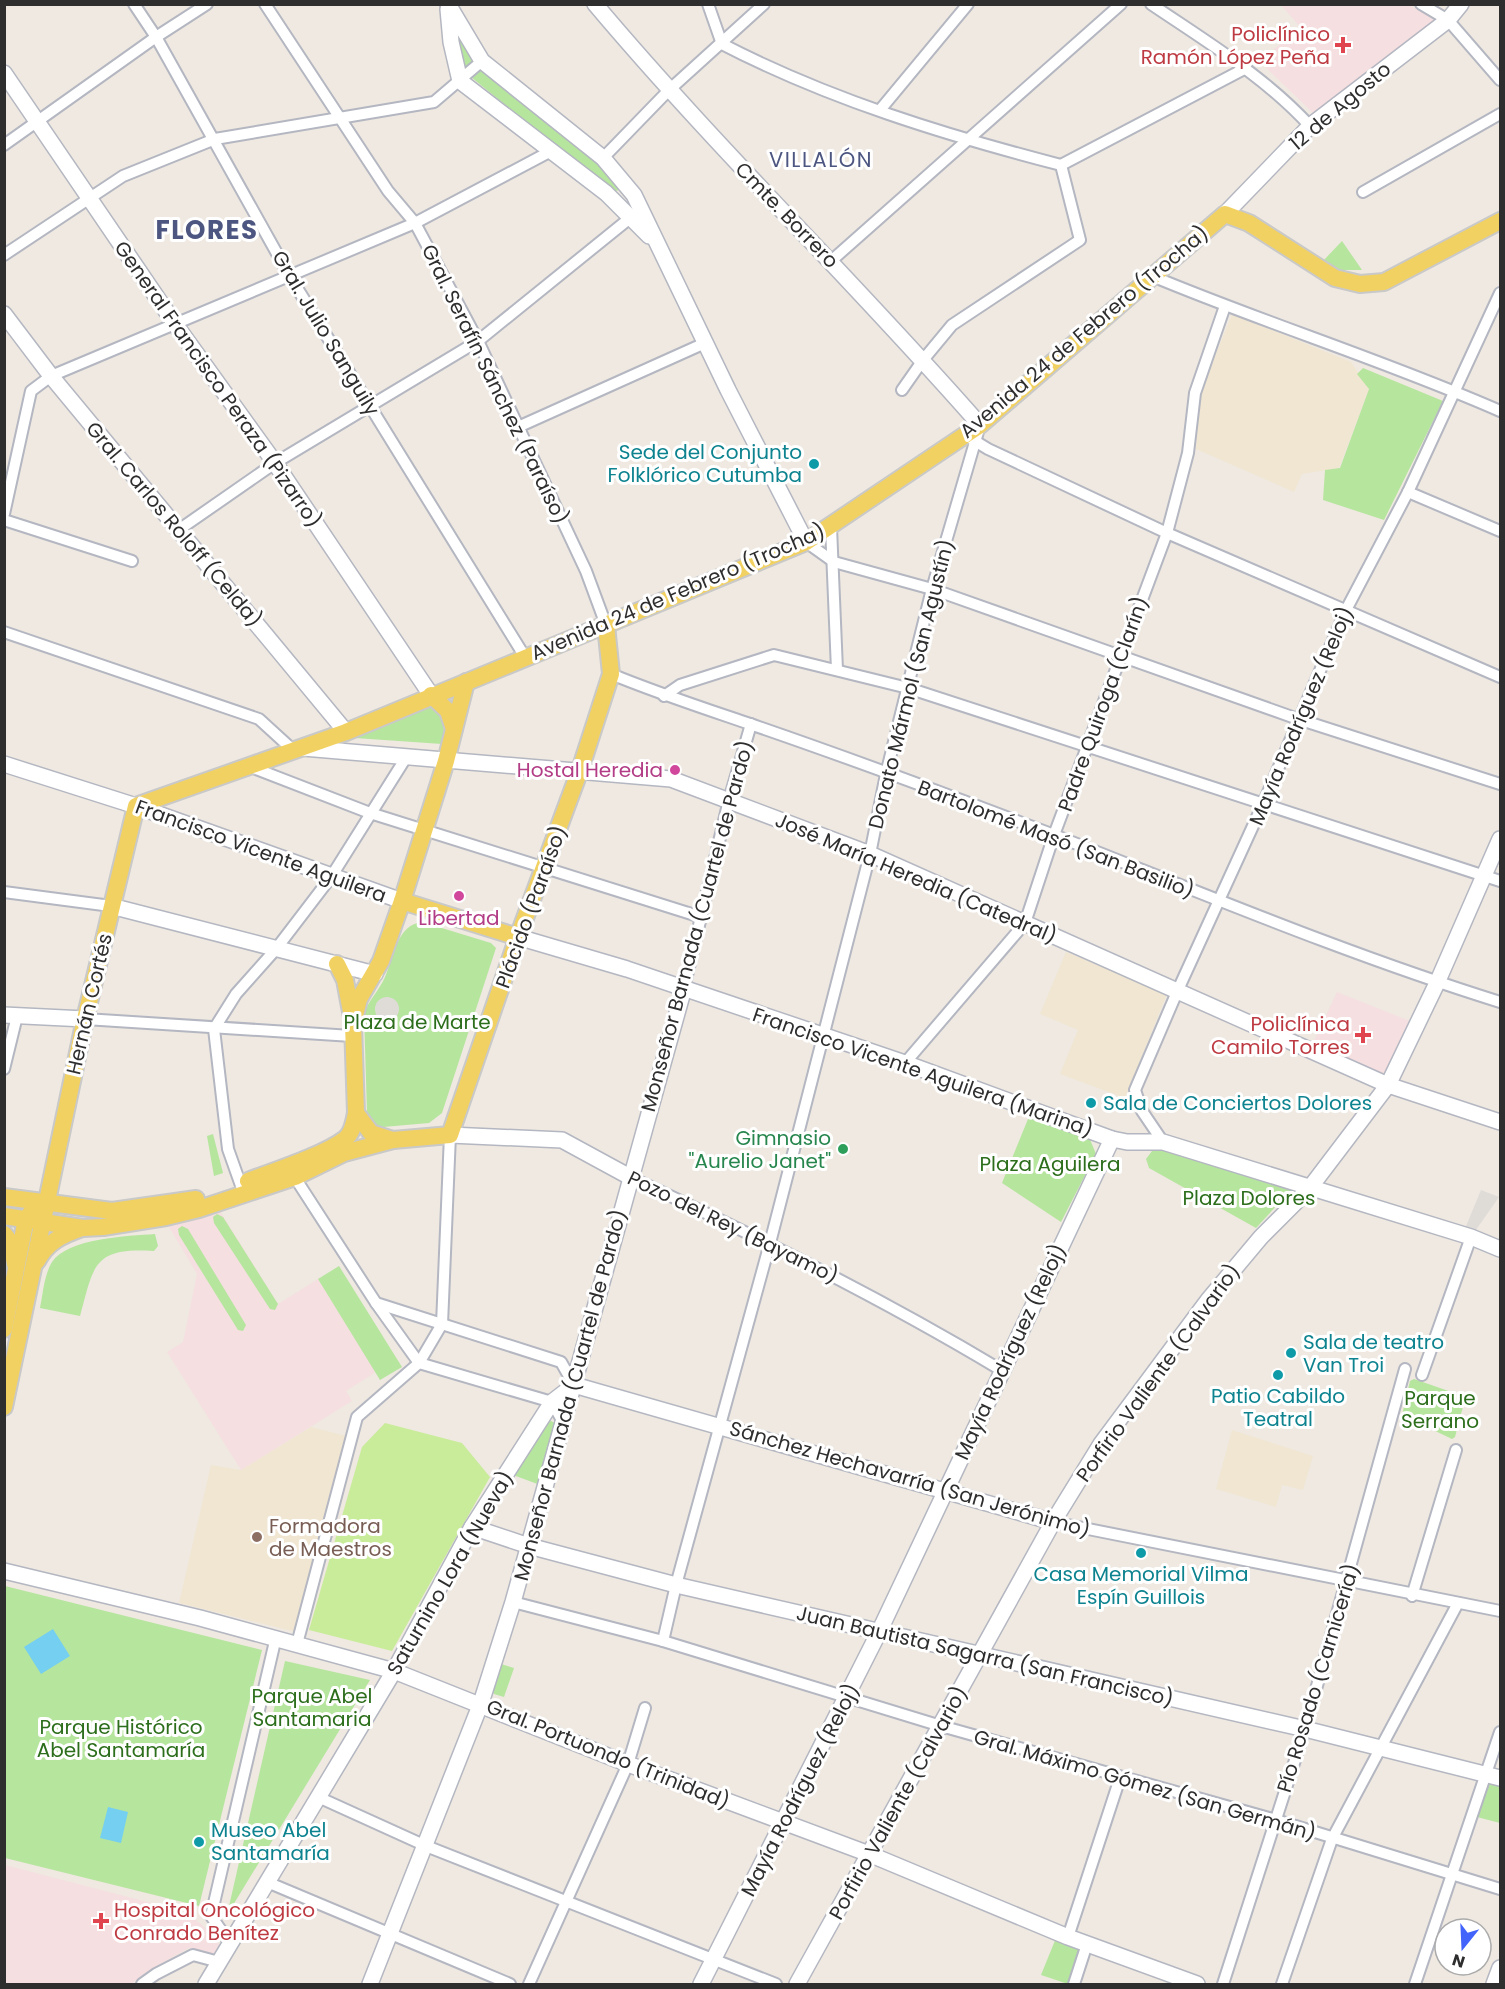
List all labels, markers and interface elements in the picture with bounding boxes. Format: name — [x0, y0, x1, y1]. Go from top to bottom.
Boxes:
place label: Policlínico Ramón López Peña — [1141, 20, 1330, 71]
marker: Policlínico Ramón López Peña — [1334, 36, 1352, 54]
street label: 12 de Agosto — [1283, 55, 1397, 157]
district label: VILLALÓN — [769, 145, 873, 174]
street label: Cmte. Borrero — [729, 156, 845, 274]
district label: FLORES — [155, 212, 259, 248]
street label: Avenida 24 de Febrero (Trocha) — [954, 219, 1214, 445]
street label: General Francisco Peraza (Pizarro) — [108, 235, 328, 533]
street label: Gral. Serafín Sánchez (Paraíso) — [415, 239, 575, 529]
street label: Gral. Julio Sanguily — [266, 245, 386, 421]
street label: Gral. Carlos Roloff (Celda) — [80, 415, 268, 633]
place label: Sede del Conjunto Folklórico Cutumba — [608, 438, 802, 489]
marker: Sede del Conjunto Folklórico Cutumba — [807, 457, 821, 471]
street label: Avenida 24 de Febrero (Trocha) — [527, 517, 829, 667]
street label: Donato Mármol (San Agustín) — [861, 536, 961, 832]
street label: Padre Quiroga (Clarín) — [1051, 592, 1155, 816]
street label: Mayía Rodríguez (Reloj) — [1242, 602, 1360, 830]
street label: Monseñor Barnada (Cuartel de Pardo) — [634, 737, 760, 1115]
place label: Hostal Heredia — [517, 756, 663, 784]
marker: Hostal Heredia — [668, 763, 682, 777]
street label: Bartolomé Masó (San Basilio) — [914, 773, 1198, 905]
street label: Francisco Vicente Aguilera — [131, 792, 391, 910]
street label: José María Heredia (Catedral) — [771, 806, 1061, 950]
street label: Plácido (Paraíso) — [489, 822, 573, 992]
marker: Libertad — [452, 889, 466, 903]
place label: Libertad — [418, 904, 500, 932]
street label: Hernán Cortés — [59, 931, 119, 1077]
street label: Francisco Vicente Aguilera (Marina) — [749, 1000, 1097, 1144]
park label: Plaza de Marte — [343, 1008, 491, 1036]
place label: Policlínica Camilo Torres — [1211, 1010, 1350, 1061]
marker: Policlínica Camilo Torres — [1354, 1026, 1372, 1044]
place label: Sala de Conciertos Dolores — [1103, 1089, 1372, 1117]
marker: Sala de Conciertos Dolores — [1084, 1096, 1098, 1110]
place label: Gimnasio "Aurelio Janet" — [689, 1124, 831, 1175]
marker: Gimnasio "Aurelio Janet" — [836, 1142, 850, 1156]
park label: Plaza Aguilera — [980, 1150, 1121, 1178]
street label: Pozo del Rey (Bayamo) — [623, 1164, 843, 1290]
park label: Plaza Dolores — [1183, 1184, 1315, 1212]
street label: Monseñor Barnada (Cuartel de Pardo) — [507, 1206, 633, 1584]
street label: Mayía Rodríguez (Reloj) — [948, 1240, 1072, 1464]
street label: Porfirio Valiente (Calvario) — [1069, 1258, 1247, 1488]
place label: Sala de teatro Van Troi — [1303, 1328, 1444, 1379]
marker: Sala de teatro Van Troi — [1284, 1346, 1298, 1360]
marker: Patio Cabildo Teatral — [1271, 1368, 1285, 1382]
place label: Patio Cabildo Teatral — [1211, 1382, 1345, 1433]
park label: Parque Serrano — [1401, 1384, 1479, 1435]
street label: Sánchez Hechavarría (San Jerónimo) — [726, 1414, 1094, 1544]
street label: Saturnino Lora (Nueva) — [380, 1466, 520, 1680]
place label: Formadora de Maestros — [269, 1512, 392, 1563]
marker: Formadora de Maestros — [250, 1530, 264, 1544]
marker: Casa Memorial Vilma Espín Guillois — [1134, 1546, 1148, 1560]
place label: Casa Memorial Vilma Espín Guillois — [1034, 1560, 1248, 1611]
street label: Pío Rosado (Carnicería) — [1270, 1560, 1366, 1796]
street label: Juan Bautista Sagarra (San Francisco) — [794, 1599, 1176, 1713]
street label: Mayía Rodríguez (Reloj) — [734, 1679, 866, 1901]
street label: Porfirio Valiente (Calvario) — [822, 1681, 974, 1925]
park label: Parque Abel Santamaria — [252, 1682, 372, 1733]
street label: Gral. Portuondo (Trinidad) — [482, 1692, 734, 1816]
park label: Parque Histórico Abel Santamaría — [37, 1713, 205, 1764]
street label: Gral. Máximo Gómez (San Germán) — [971, 1723, 1319, 1847]
place label: Museo Abel Santamaría — [211, 1816, 330, 1867]
marker: Museo Abel Santamaría — [192, 1835, 206, 1849]
place label: Hospital Oncológico Conrado Benítez — [114, 1896, 315, 1947]
marker: Hospital Oncológico Conrado Benítez — [92, 1912, 110, 1930]
north arrow — [1433, 1917, 1493, 1977]
text: N — [1449, 1948, 1468, 1974]

